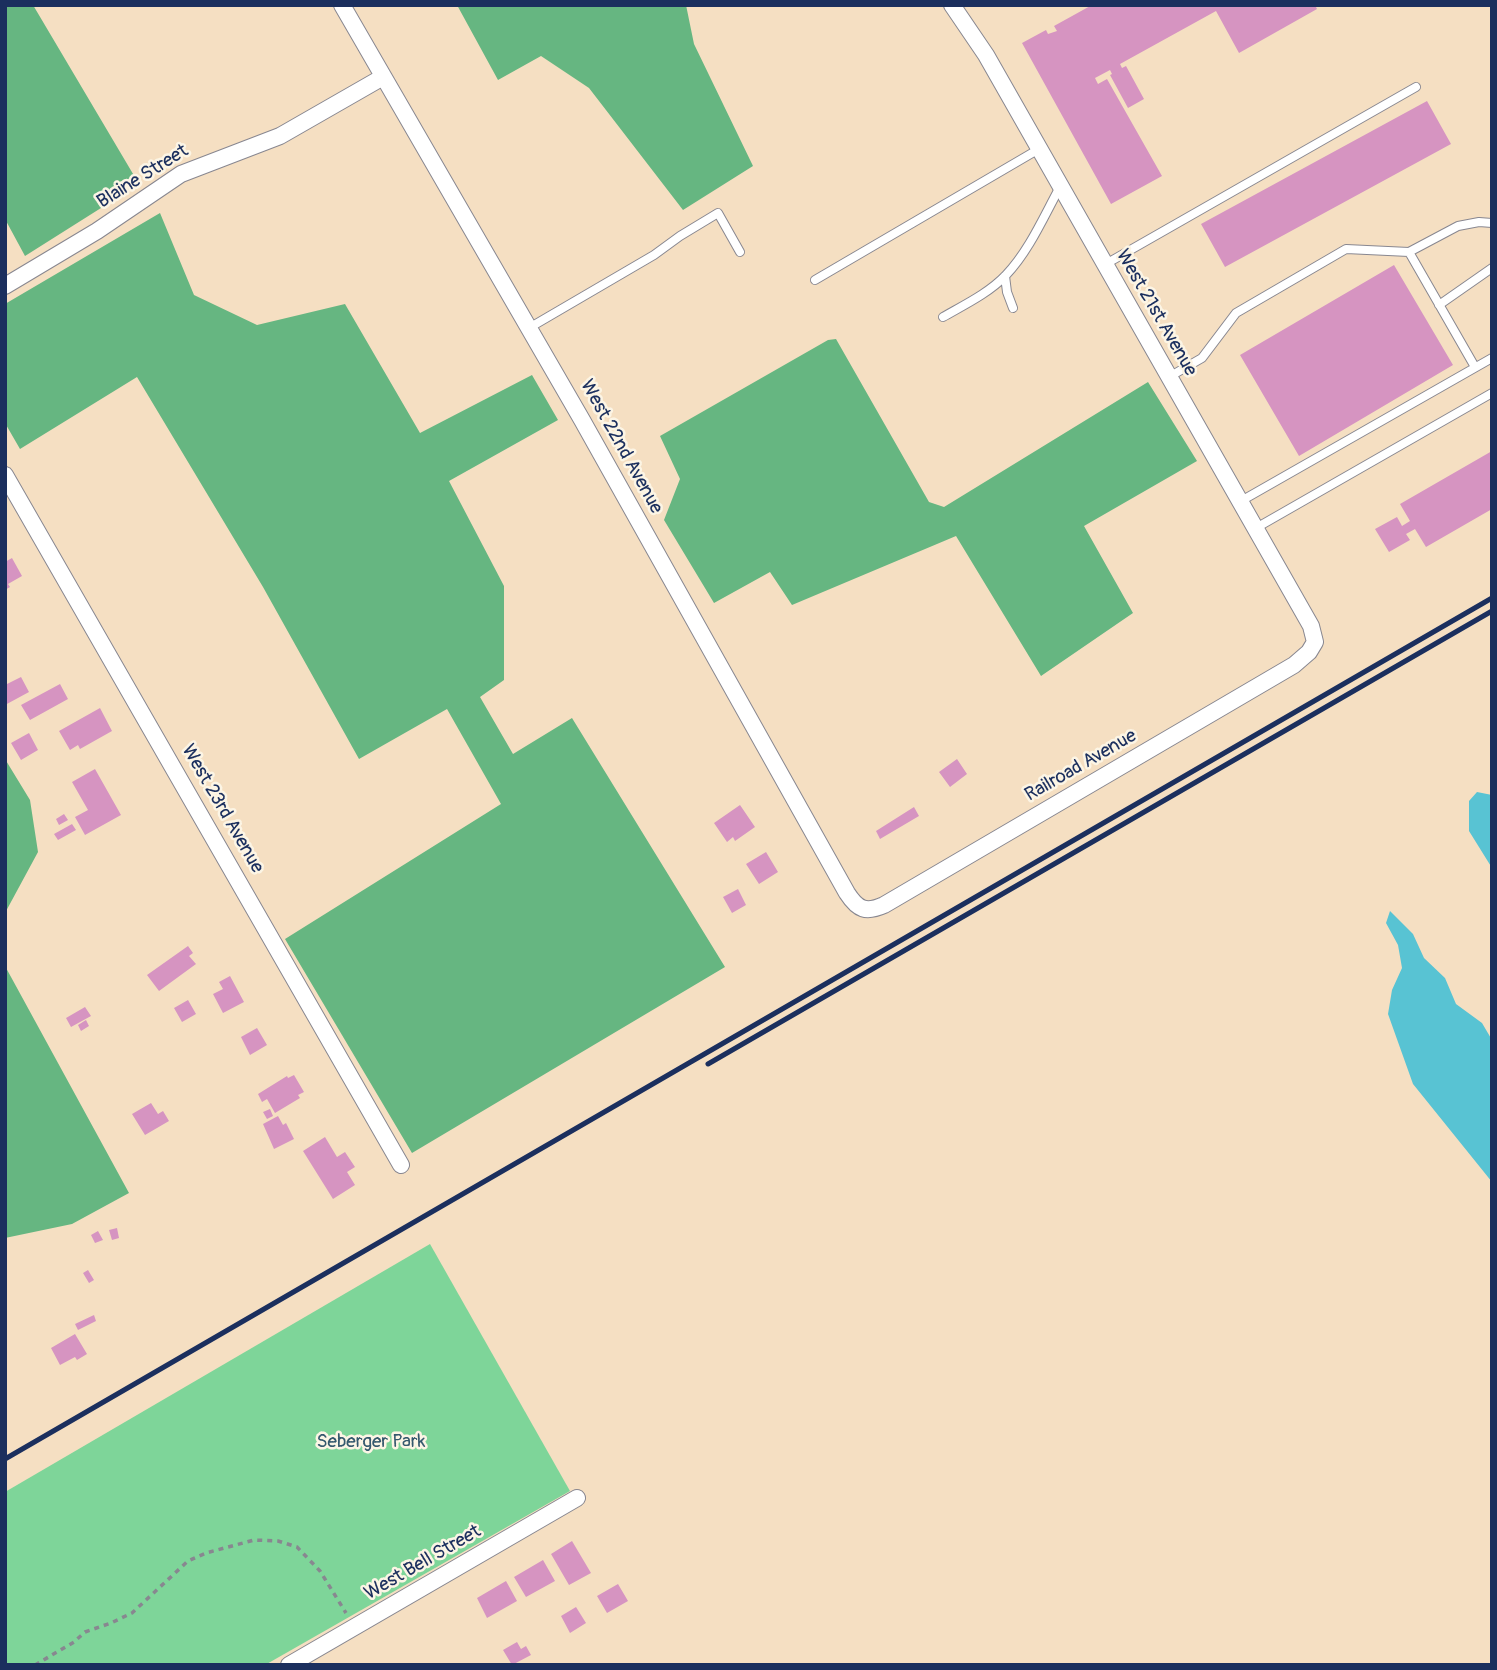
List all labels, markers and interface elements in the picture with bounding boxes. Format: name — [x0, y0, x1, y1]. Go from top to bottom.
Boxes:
street label: Blaine Street — [93, 140, 193, 214]
street label: West 21st Avenue — [1110, 246, 1202, 380]
street label: West 22nd Avenue — [575, 376, 667, 518]
street label: Railroad Avenue — [1021, 725, 1141, 807]
street label: West 23rd Avenue — [176, 741, 268, 877]
park label: Seberger Park — [316, 1431, 426, 1453]
street label: West Bell Street — [361, 1520, 485, 1606]

